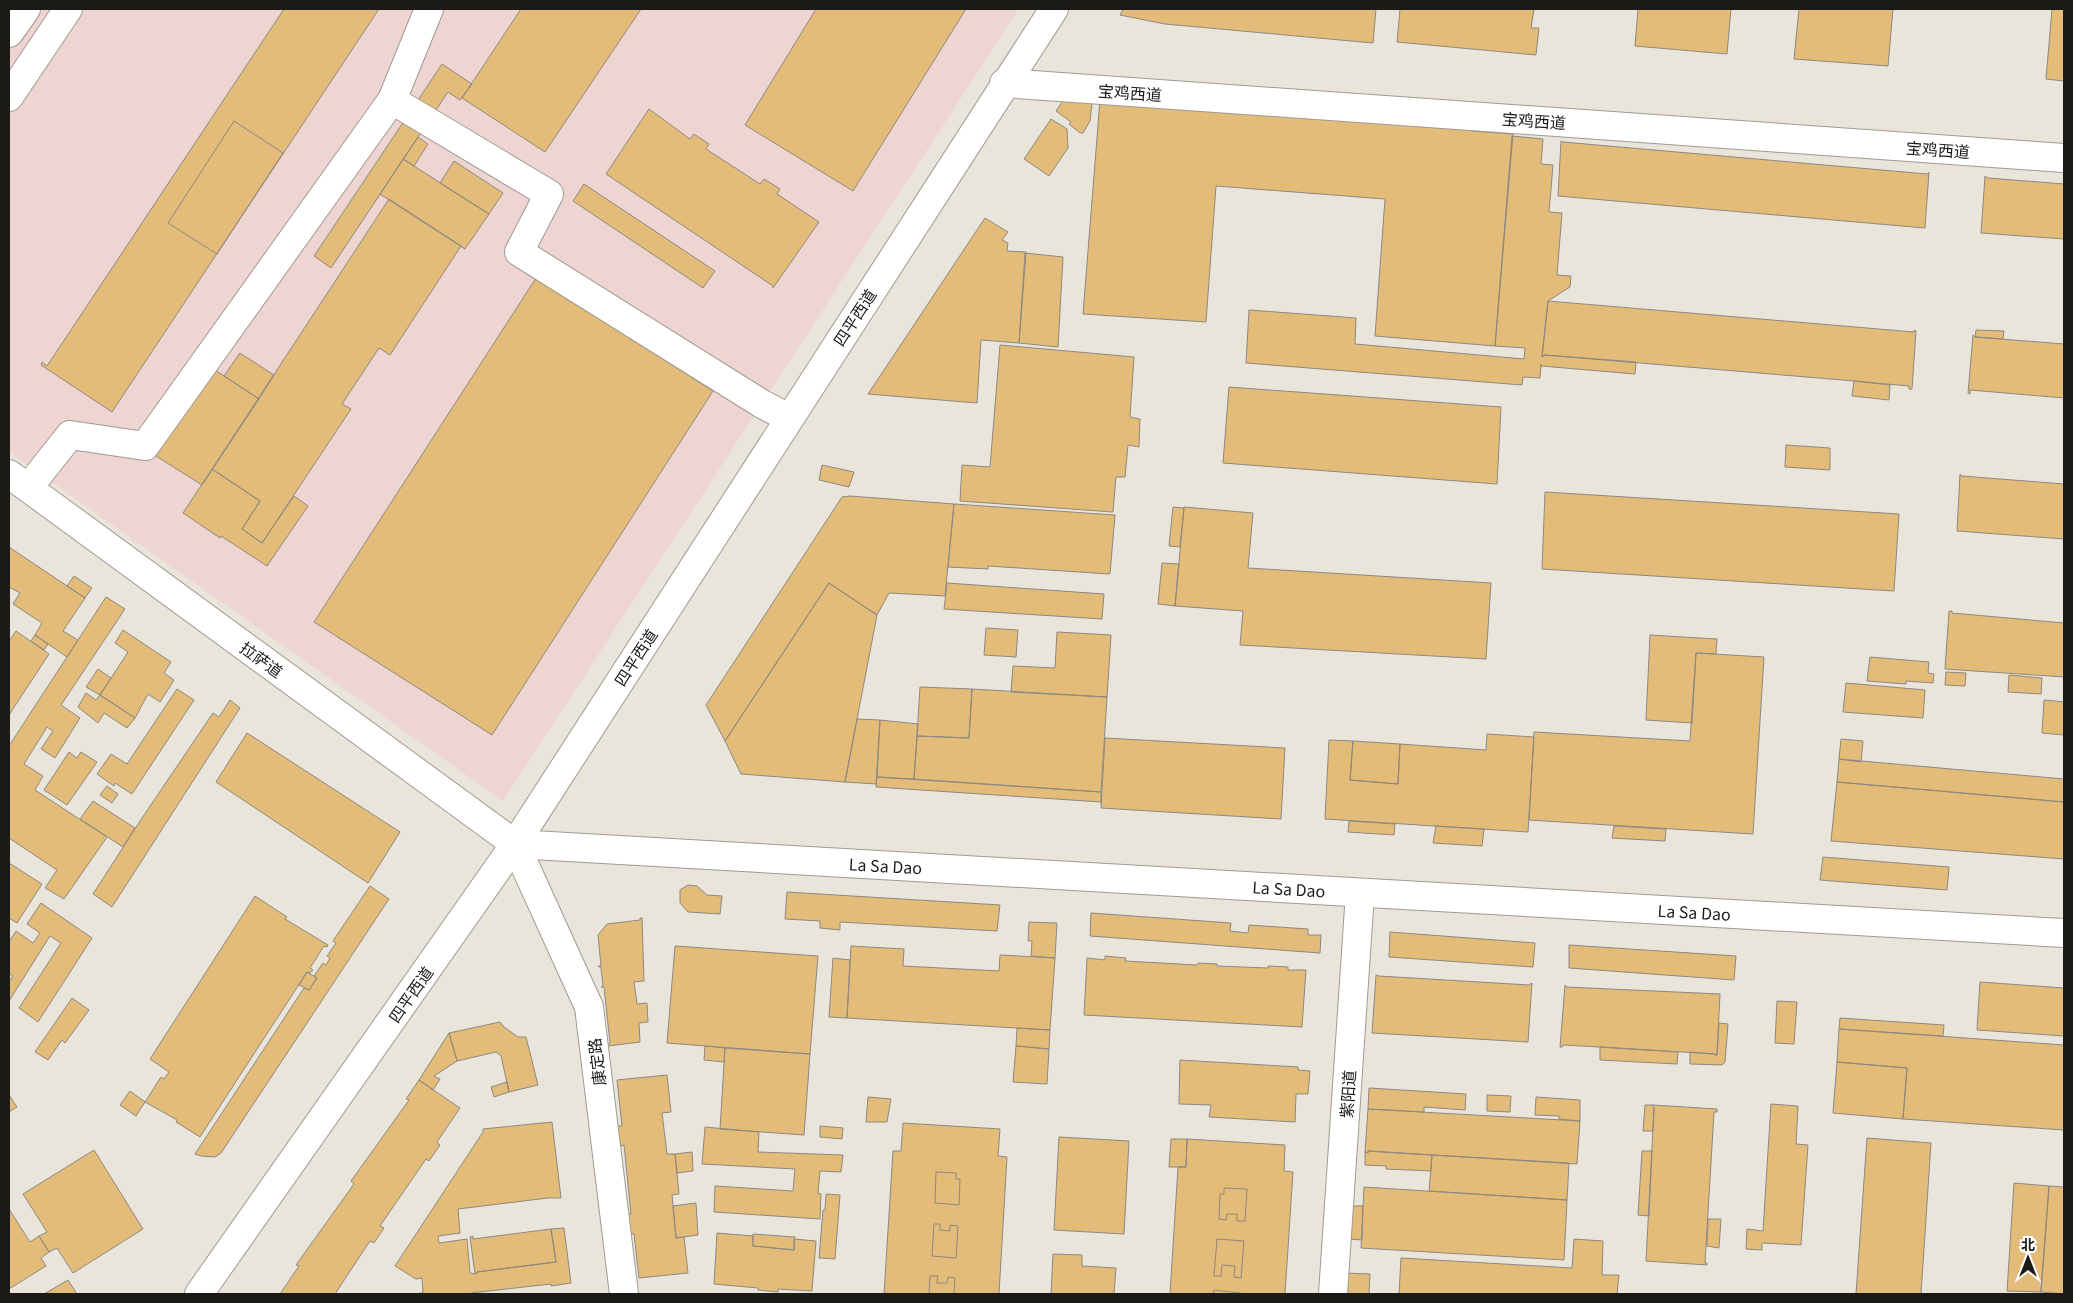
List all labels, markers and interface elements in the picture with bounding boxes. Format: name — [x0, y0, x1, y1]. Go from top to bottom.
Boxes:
street label: 宝鸡西道 — [1097, 78, 1163, 106]
street label: 宝鸡西道 — [1501, 106, 1567, 134]
street label: 宝鸡西道 — [1905, 135, 1971, 163]
street label: 四平西道 — [827, 284, 881, 350]
street label: 四平西道 — [608, 624, 662, 690]
street label: 拉萨道 — [236, 635, 288, 683]
street label: La Sa Dao — [848, 851, 923, 879]
street label: La Sa Dao — [1252, 874, 1326, 903]
street label: La Sa Dao — [1657, 898, 1731, 926]
street label: 四平西道 — [382, 961, 438, 1027]
street label: 康定路 — [581, 1037, 611, 1087]
street label: 紫阳道 — [1333, 1069, 1361, 1119]
north arrow — [2003, 1233, 2053, 1283]
text: 北 — [2021, 1234, 2035, 1254]

